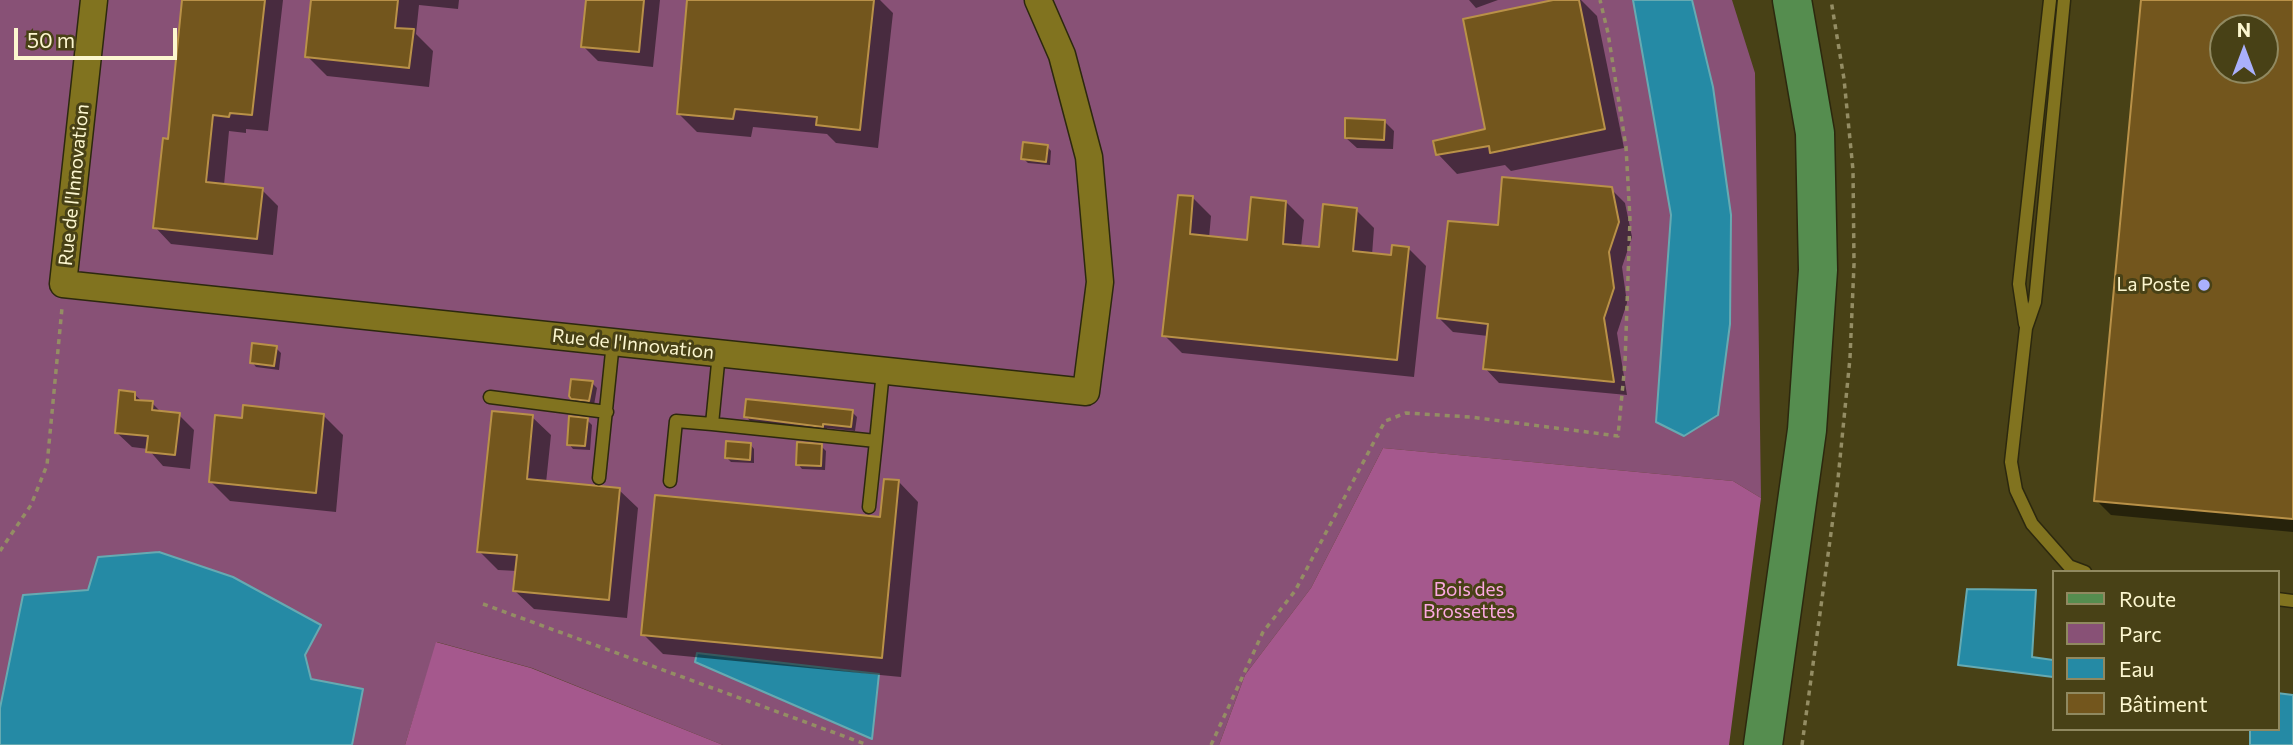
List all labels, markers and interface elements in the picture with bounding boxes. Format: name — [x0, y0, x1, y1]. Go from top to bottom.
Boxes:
scale bar — [18, 14, 180, 58]
north arrow — [2209, 14, 2279, 84]
text: N — [2237, 18, 2251, 41]
text: 50 m — [27, 27, 75, 52]
street label: Rue de l'Innovation — [54, 103, 94, 267]
place label: La Poste — [2117, 274, 2190, 296]
marker: La Poste — [2196, 277, 2212, 293]
street label: Rue de l'Innovation — [551, 324, 715, 364]
legend — [2052, 570, 2279, 731]
park label: Bois des Brossettes — [1423, 579, 1515, 623]
text: Route — [2119, 586, 2176, 611]
text: Parc — [2119, 621, 2162, 646]
text: Eau — [2119, 656, 2154, 681]
text: Bâtiment — [2119, 691, 2208, 716]

